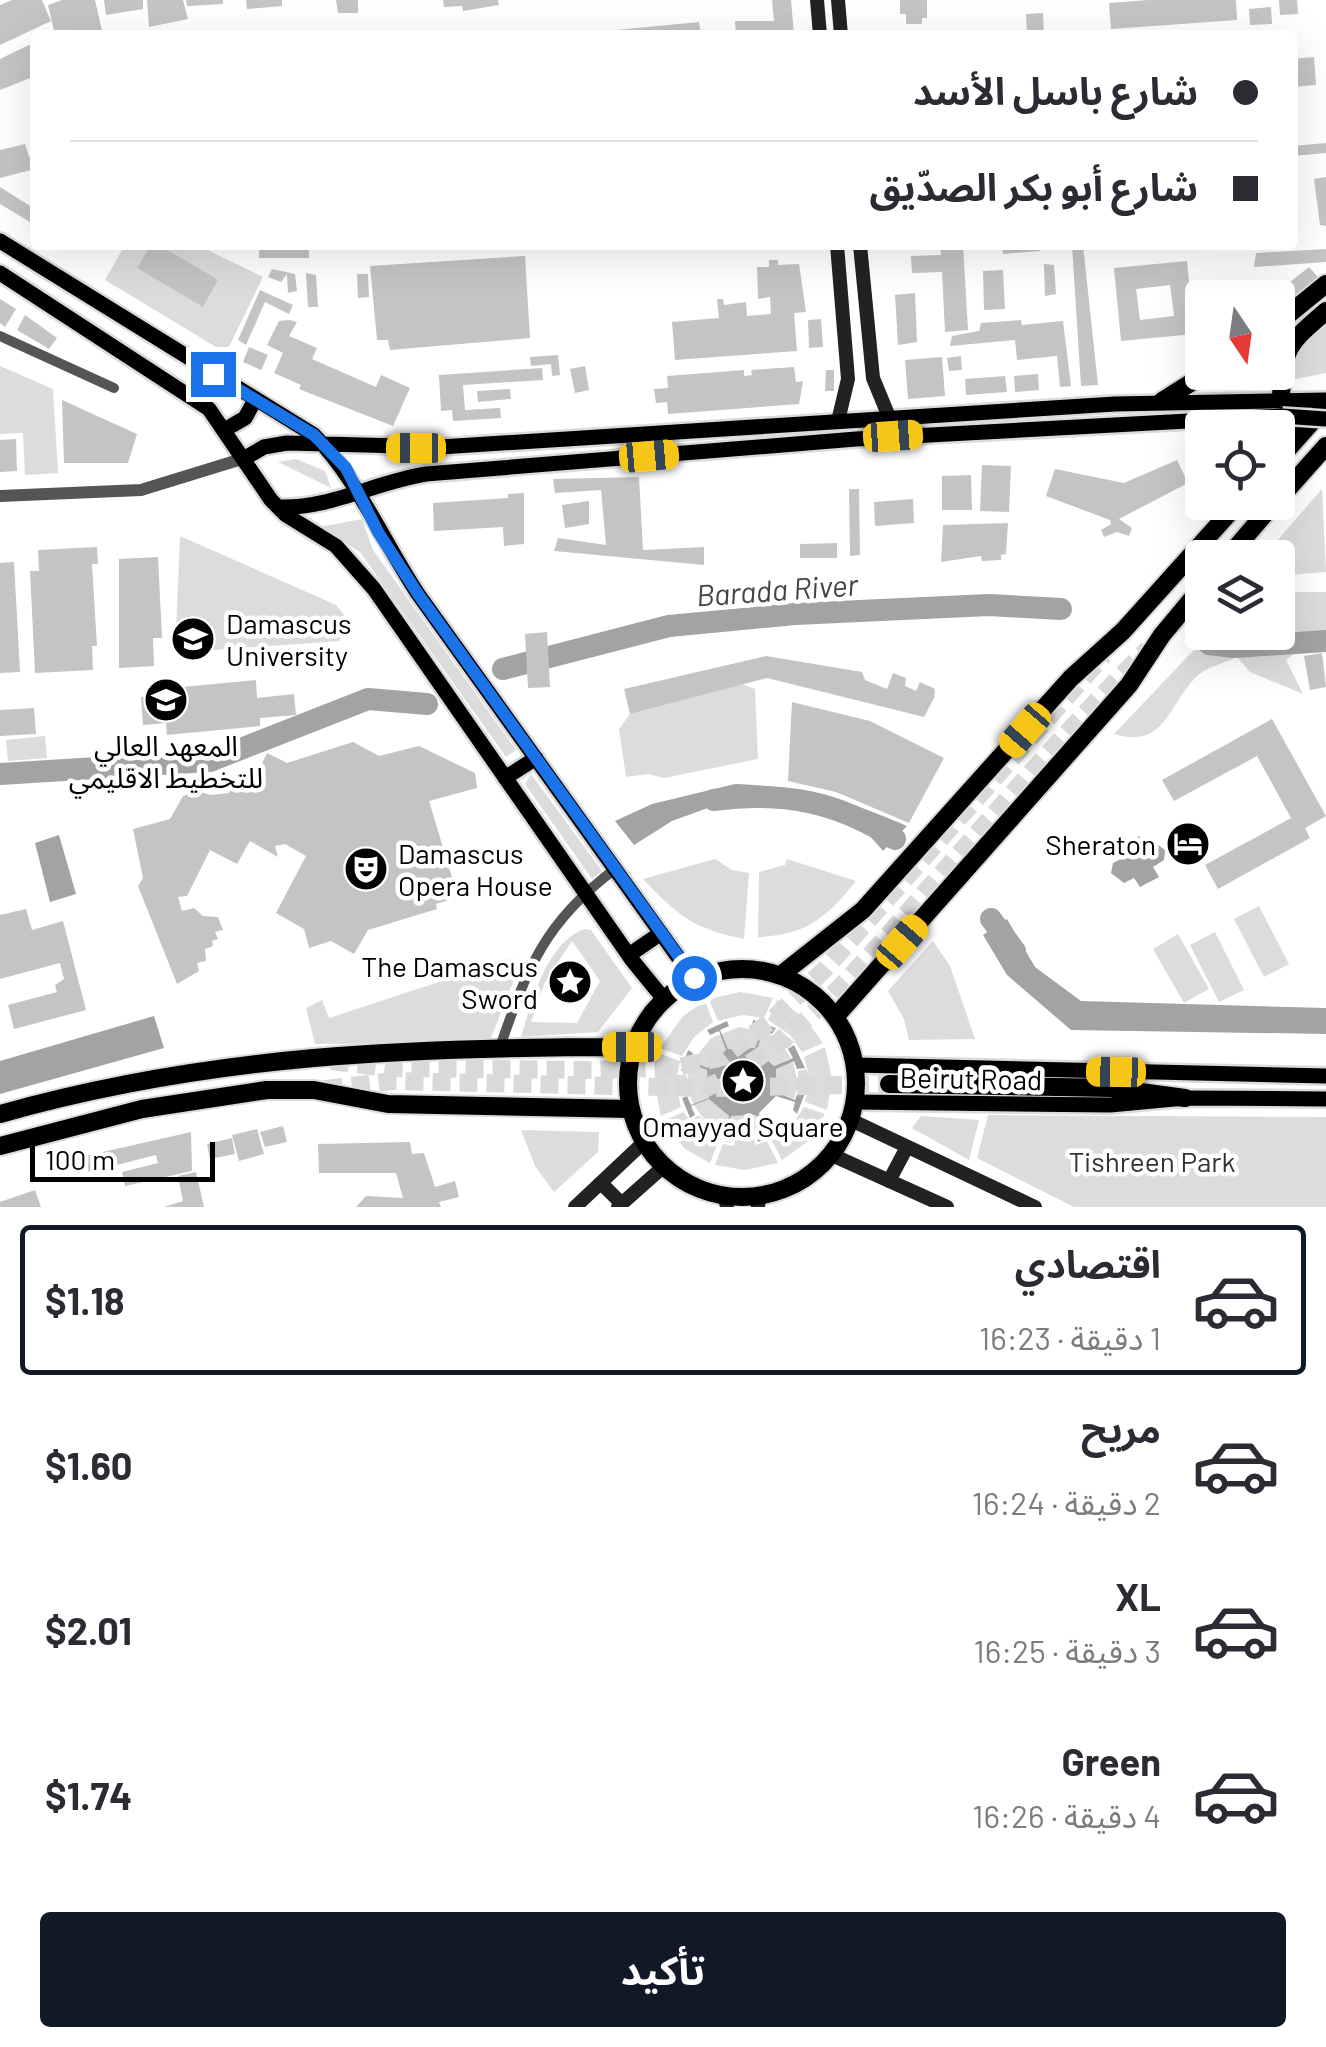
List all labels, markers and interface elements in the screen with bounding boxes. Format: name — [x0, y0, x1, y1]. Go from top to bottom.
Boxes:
text: شارع باسل الأسد — [913, 67, 1198, 113]
text: شارع أبو بكر الصدّيق — [870, 163, 1198, 209]
north arrow — [1185, 280, 1295, 390]
map controls — [1185, 280, 1295, 650]
route end — [191, 352, 236, 397]
button: locate — [1185, 410, 1295, 520]
car — [862, 419, 924, 453]
car — [386, 433, 446, 463]
car — [618, 438, 680, 474]
button: layers — [1185, 540, 1295, 650]
water label: Barada River — [695, 565, 860, 613]
place label: Damascus University — [226, 606, 351, 672]
school or university icon: Damascus University — [170, 616, 216, 662]
school or university icon: المعهد العالي للتخطيط الاقليمي — [143, 677, 189, 723]
car — [994, 698, 1056, 762]
place label: المعهد العالي للتخطيط الاقليمي — [69, 728, 263, 799]
hotel icon: Sheraton — [1165, 821, 1211, 867]
place label: Sheraton — [1045, 827, 1156, 861]
place label: Damascus Opera House — [398, 836, 553, 902]
theatre icon: Damascus Opera House — [343, 846, 389, 892]
car — [871, 910, 933, 974]
place label: The Damascus Sword — [361, 949, 538, 1015]
route start — [672, 956, 717, 1001]
place icon: The Damascus Sword — [547, 959, 593, 1005]
car — [602, 1032, 662, 1062]
car — [1086, 1056, 1146, 1088]
place icon: Omayyad Square — [720, 1058, 766, 1104]
street label: Beirut Road — [899, 1060, 1043, 1096]
place label: Omayyad Square — [642, 1109, 844, 1143]
scale bar — [30, 1137, 215, 1182]
text: 100 m — [45, 1142, 115, 1176]
park label: Tishreen Park — [1069, 1144, 1235, 1178]
text: اقتصادي — [1015, 1240, 1161, 1286]
icon: car — [1191, 1255, 1281, 1345]
text: $1.18 — [45, 1277, 124, 1323]
text: 1 دقيقة · 16:23 — [979, 1318, 1161, 1356]
text: مريح — [1081, 1405, 1161, 1451]
icon: car — [1191, 1420, 1281, 1510]
text: $1.60 — [45, 1442, 133, 1488]
text: 2 دقيقة · 16:24 — [972, 1483, 1161, 1521]
text: XL — [1115, 1573, 1161, 1619]
icon: car — [1191, 1585, 1281, 1675]
text: $2.01 — [45, 1607, 132, 1653]
text: 3 دقيقة · 16:25 — [974, 1631, 1161, 1669]
text: Green — [1061, 1738, 1161, 1784]
icon: car — [1191, 1750, 1281, 1840]
text: $1.74 — [45, 1772, 132, 1818]
text: 4 دقيقة · 16:26 — [972, 1796, 1161, 1834]
button: تأكيد — [40, 1912, 1286, 2027]

